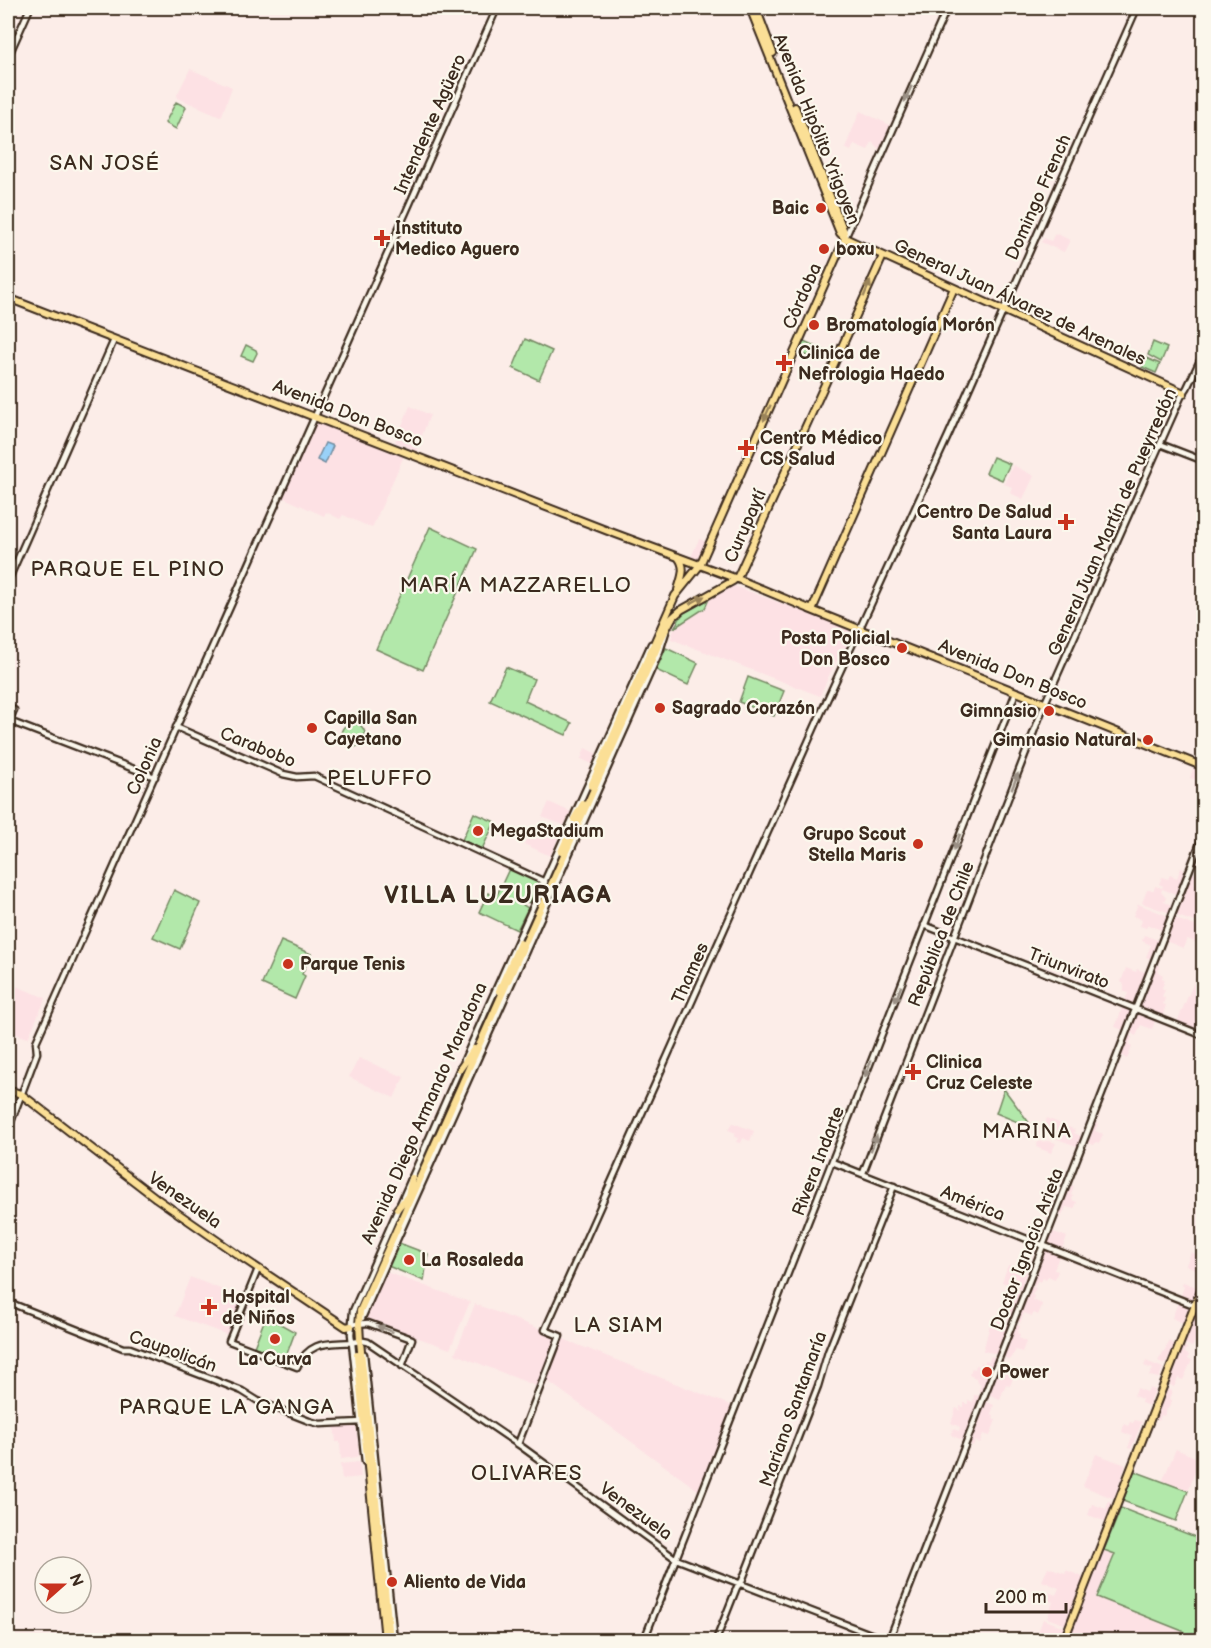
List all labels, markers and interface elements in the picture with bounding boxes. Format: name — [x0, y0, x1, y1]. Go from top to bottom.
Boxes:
street label: Avenida Hipólito Yrigoyen — [769, 31, 864, 228]
street label: Intendente Agüero — [390, 51, 471, 198]
one-way arrow — [904, 86, 913, 103]
street label: Domingo French — [1001, 131, 1076, 263]
district label: SAN JOSÉ — [50, 151, 160, 176]
place label: Baic — [772, 198, 809, 219]
marker: Baic — [814, 201, 828, 215]
place label: Instituto Medico Aguero — [395, 218, 519, 260]
marker: Instituto Medico Aguero — [373, 229, 391, 247]
street label: General Juan Álvarez de Arenales — [891, 233, 1150, 370]
place label: boxu — [836, 239, 875, 260]
marker: boxu — [817, 242, 831, 256]
street label: Córdoba — [779, 260, 826, 332]
one-way arrow — [862, 280, 872, 298]
place label: Bromatología Morón — [826, 315, 995, 336]
marker: Bromatología Morón — [807, 318, 821, 332]
place label: Clinica de Nefrologia Haedo — [798, 343, 945, 385]
marker: Clinica de Nefrologia Haedo — [775, 354, 793, 372]
street label: Avenida Don Bosco — [270, 375, 426, 452]
street label: General Juan Martín de Pueyrredón — [1044, 385, 1181, 659]
one-way arrow — [762, 404, 772, 422]
place label: Centro Médico CS Salud — [760, 428, 882, 470]
marker: Centro Médico CS Salud — [737, 439, 755, 457]
street label: Curupaytí — [720, 486, 771, 566]
place label: Centro De Salud Santa Laura — [917, 502, 1052, 544]
marker: Centro De Salud Santa Laura — [1057, 513, 1075, 531]
district label: PARQUE EL PINO — [31, 557, 225, 582]
district label: MARÍA MAZZARELLO — [400, 573, 632, 598]
one-way arrow — [689, 596, 706, 605]
place label: Posta Policial Don Bosco — [781, 628, 890, 670]
street label: Avenida Don Bosco — [935, 635, 1090, 714]
marker: Posta Policial Don Bosco — [895, 641, 909, 655]
place label: Sagrado Corazón — [672, 698, 815, 719]
marker: Sagrado Corazón — [653, 701, 667, 715]
place label: Gimnasio — [960, 701, 1037, 722]
marker: Gimnasio — [1042, 704, 1056, 718]
place label: Capilla San Cayetano — [324, 708, 417, 750]
marker: Capilla San Cayetano — [305, 721, 319, 735]
street label: Carabobo — [217, 723, 299, 772]
place label: Gimnasio Natural — [993, 730, 1136, 751]
marker: Gimnasio Natural — [1141, 733, 1155, 747]
street label: Colonia — [122, 734, 167, 799]
district label: PELUFFO — [327, 766, 433, 791]
one-way arrow — [1011, 772, 1020, 790]
place label: MegaStadium — [490, 821, 604, 842]
marker: MegaStadium — [471, 824, 485, 838]
place label: Grupo Scout Stella Maris — [803, 824, 906, 866]
one-way arrow — [952, 833, 961, 851]
marker: Grupo Scout Stella Maris — [911, 837, 925, 851]
street label: República de Chile — [904, 858, 979, 1010]
district label: VILLA LUZURIAGA — [384, 881, 612, 910]
street label: Thames — [668, 939, 713, 1007]
street label: Triunvirato — [1025, 943, 1112, 994]
place label: Parque Tenis — [300, 954, 405, 975]
marker: Parque Tenis — [281, 957, 295, 971]
street label: Avenida Diego Armando Maradona — [357, 979, 492, 1247]
one-way arrow — [893, 985, 902, 1003]
place label: Clinica Cruz Celeste — [926, 1052, 1033, 1094]
one-way arrow — [863, 1060, 872, 1078]
marker: Clinica Cruz Celeste — [904, 1063, 922, 1081]
street label: Rivera Indarte — [788, 1103, 849, 1219]
district label: MARINA — [982, 1119, 1072, 1144]
one-way arrow — [870, 1134, 880, 1152]
street label: Doctor Ignacio Arieta — [987, 1165, 1068, 1333]
street label: Venezuela — [144, 1168, 225, 1233]
street label: América — [938, 1181, 1008, 1226]
place label: La Rosaleda — [421, 1250, 524, 1271]
marker: La Rosaleda — [402, 1253, 416, 1267]
place label: Hospital de Niños — [222, 1287, 295, 1329]
marker: Hospital de Niños — [200, 1298, 218, 1316]
district label: LA SIAM — [574, 1313, 664, 1338]
one-way arrow — [376, 1324, 394, 1334]
street label: Caupolicán — [126, 1326, 220, 1377]
street label: Mariano Santamaría — [756, 1329, 831, 1490]
marker: La Curva — [268, 1332, 282, 1346]
place label: La Curva — [238, 1349, 312, 1370]
place label: Power — [999, 1362, 1050, 1383]
marker: Power — [980, 1365, 994, 1379]
district label: PARQUE LA GANGA — [119, 1395, 335, 1420]
district label: OLIVARES — [471, 1461, 583, 1486]
street label: Venezuela — [595, 1478, 676, 1545]
north arrow — [33, 1555, 93, 1615]
text: N — [65, 1571, 87, 1589]
place label: Aliento de Vida — [403, 1572, 526, 1593]
marker: Aliento de Vida — [385, 1575, 399, 1589]
scale bar — [986, 1576, 1066, 1614]
text: 200 m — [995, 1587, 1047, 1608]

